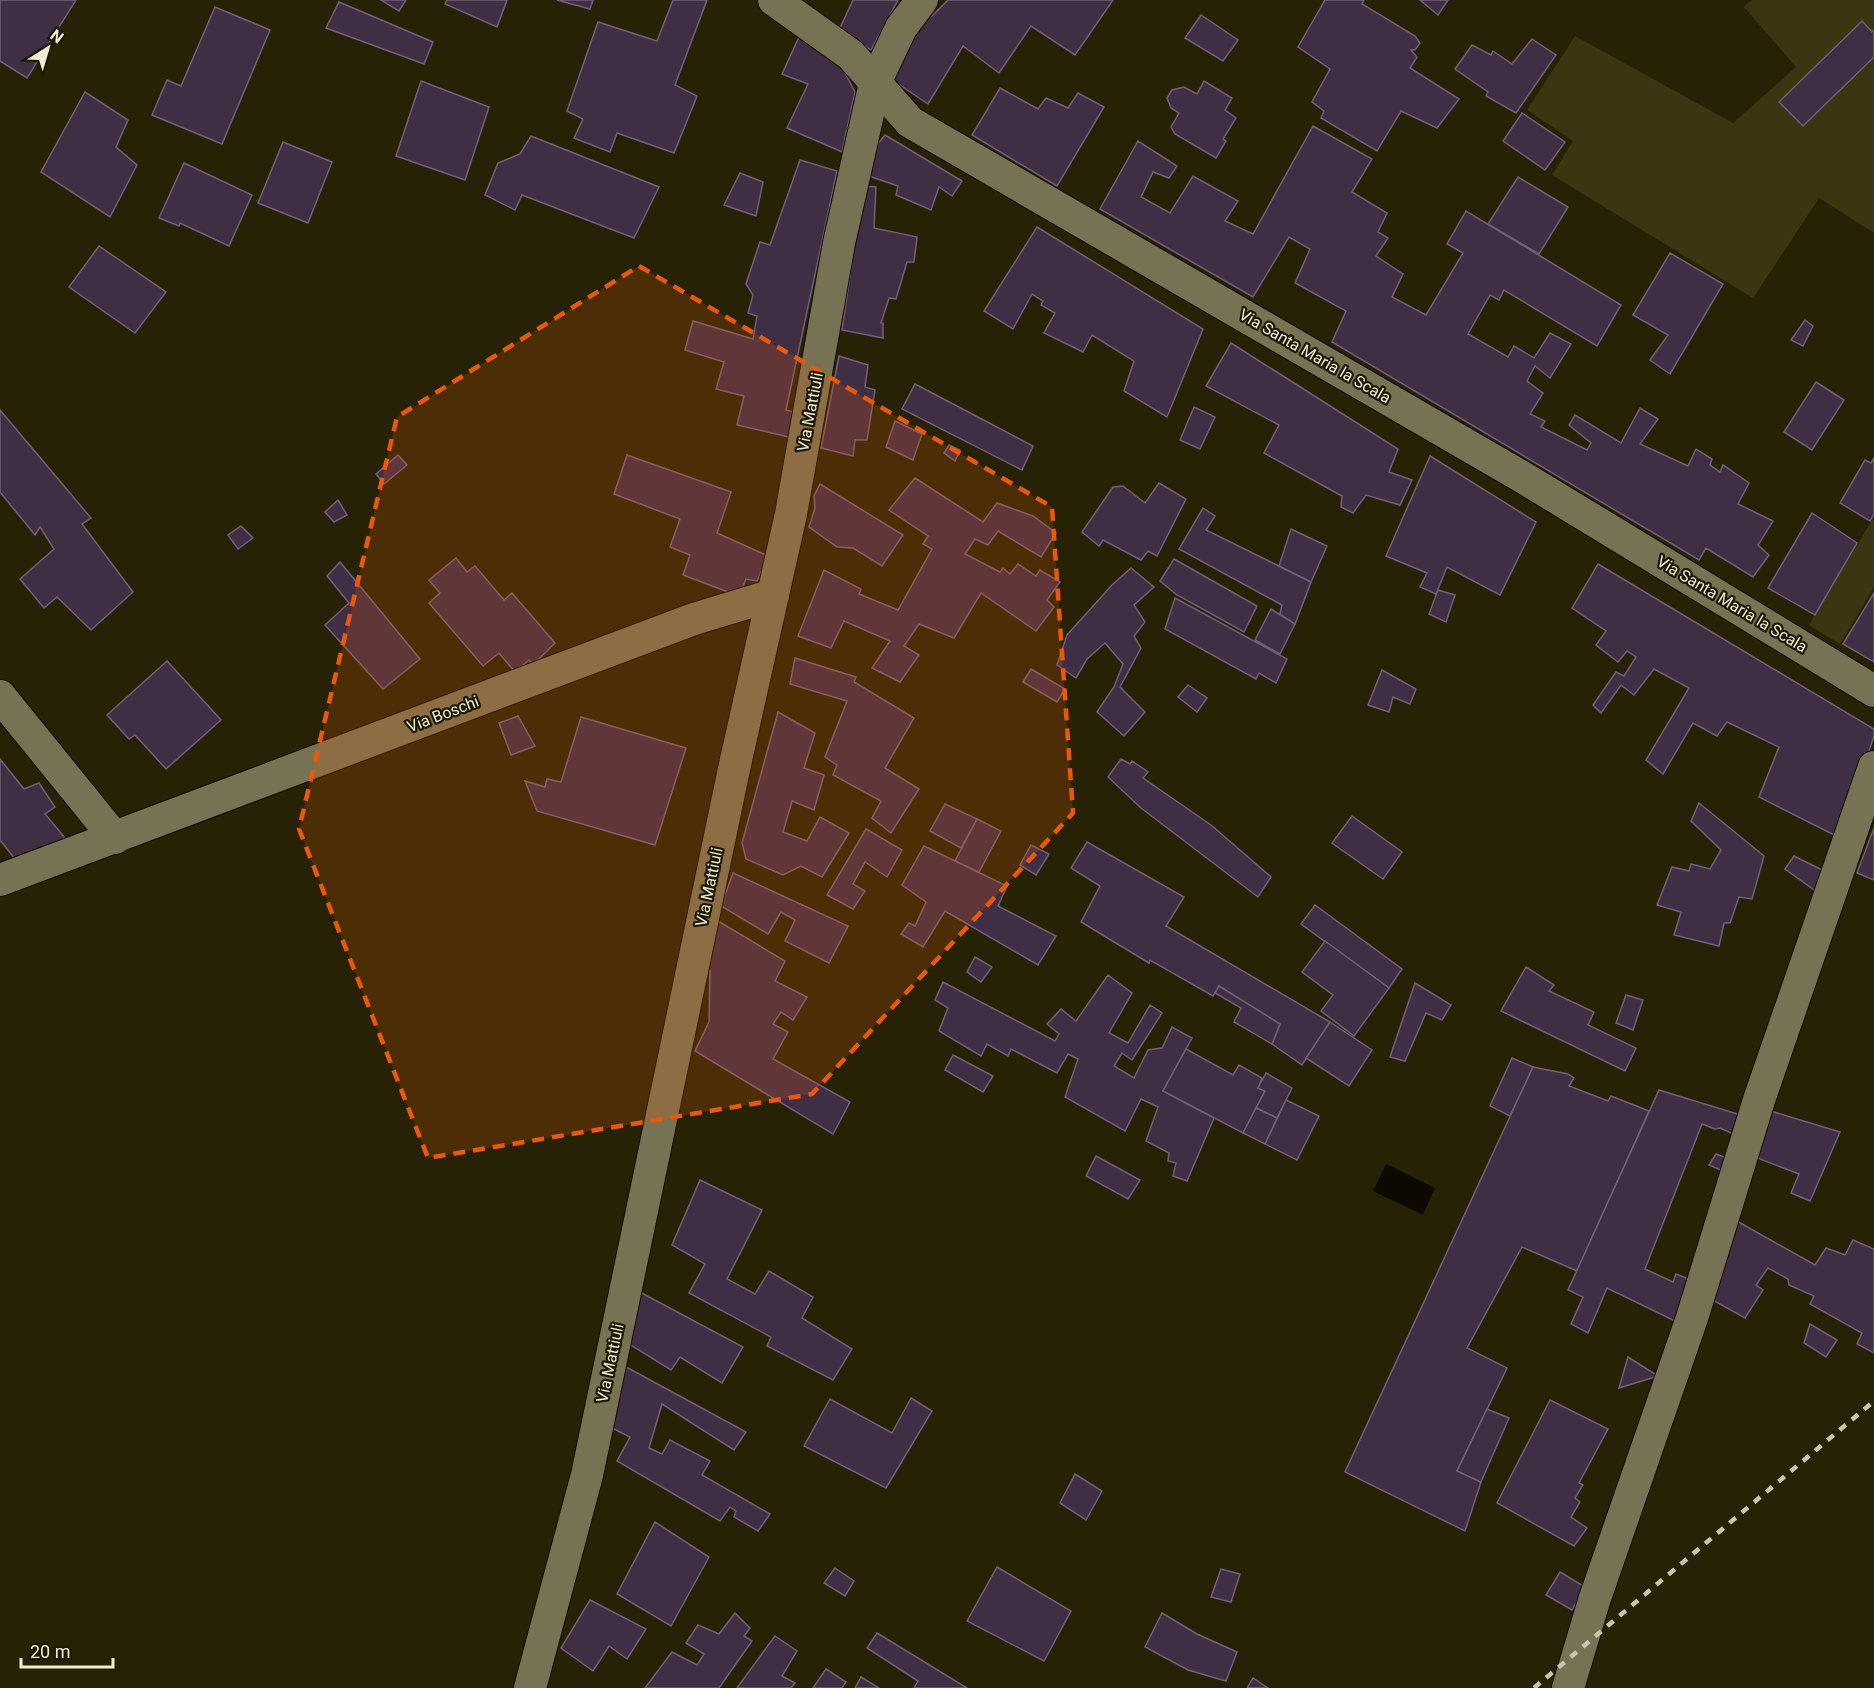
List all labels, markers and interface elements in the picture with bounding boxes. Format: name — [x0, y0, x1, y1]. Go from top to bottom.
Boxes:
north arrow — [18, 18, 78, 78]
text: N — [46, 25, 67, 47]
street label: Via Santa Maria la Scala — [1236, 305, 1394, 407]
street label: Via Mattiuli — [793, 371, 827, 453]
street label: Via Santa Maria la Scala — [1653, 552, 1811, 656]
street label: Via Boschi — [404, 692, 482, 736]
street label: Via Mattiuli — [691, 846, 727, 928]
street label: Via Mattiuli — [592, 1322, 628, 1404]
scale bar — [21, 1631, 112, 1669]
text: 20 m — [30, 1641, 70, 1662]

